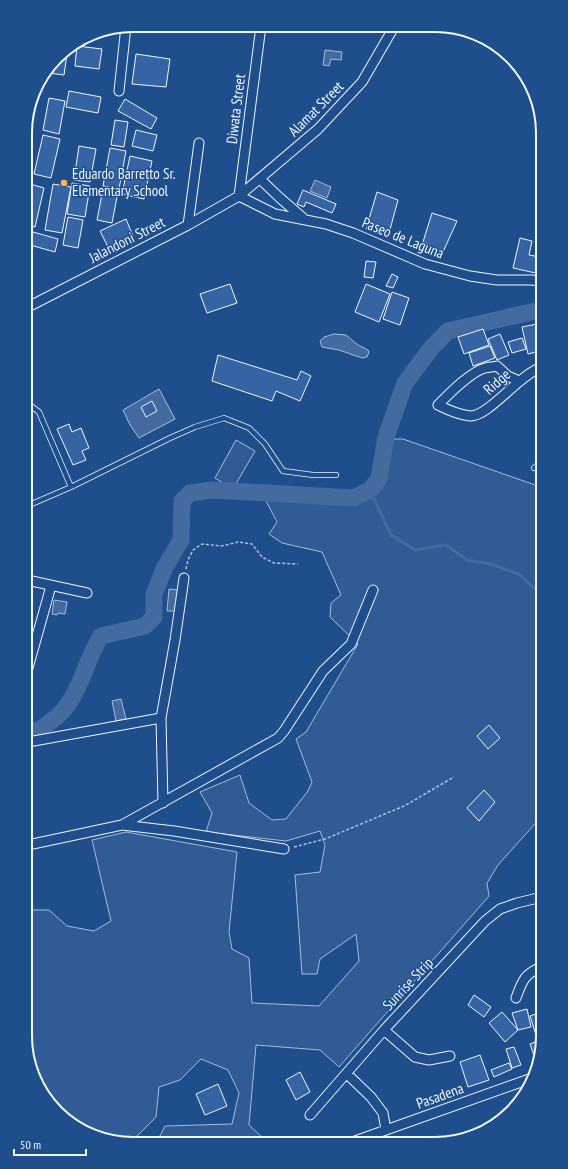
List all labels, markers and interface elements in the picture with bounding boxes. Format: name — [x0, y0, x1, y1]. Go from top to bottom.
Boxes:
street label: Diwata Street — [222, 73, 249, 145]
street label: Alamat Street — [284, 77, 347, 140]
place label: Eduardo Barretto Sr. Elementary School — [72, 164, 176, 200]
marker: Eduardo Barretto Sr. Elementary School — [59, 178, 69, 188]
street label: Jalandoni Street — [85, 212, 168, 267]
street label: Paseo de Laguna — [359, 213, 447, 263]
street label: Ridge — [479, 365, 514, 399]
street label: Sunrise Strip — [378, 953, 437, 1014]
street label: Pasadena — [414, 1078, 466, 1113]
scale bar — [14, 1131, 86, 1157]
text: 50 m — [20, 1137, 41, 1152]

